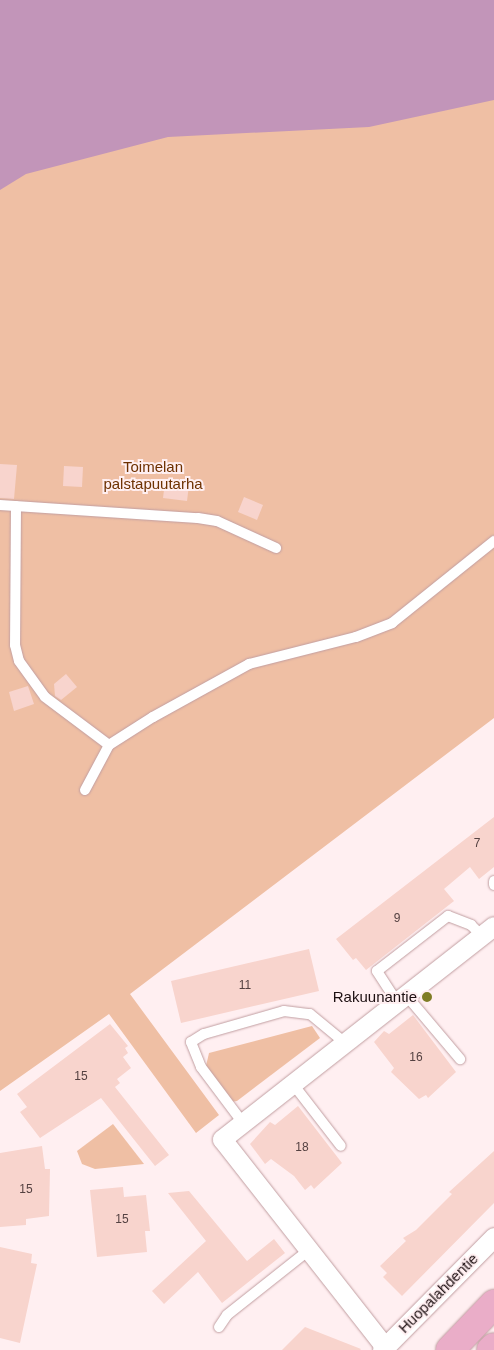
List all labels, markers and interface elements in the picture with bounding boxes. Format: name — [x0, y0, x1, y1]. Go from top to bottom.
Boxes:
park label: Toimelan palstapuutarha — [103, 457, 203, 492]
house number: 7 — [474, 837, 480, 851]
house number: 9 — [394, 912, 400, 926]
house number: 11 — [239, 979, 251, 993]
place label: Rakuunantie — [333, 988, 417, 1006]
marker: Rakuunantie — [421, 991, 433, 1003]
house number: 16 — [409, 1051, 423, 1065]
house number: 15 — [74, 1070, 88, 1084]
house number: 18 — [295, 1141, 309, 1155]
house number: 15 — [19, 1183, 33, 1197]
house number: 15 — [115, 1213, 129, 1227]
street label: Huopalahdentie — [394, 1249, 482, 1337]

